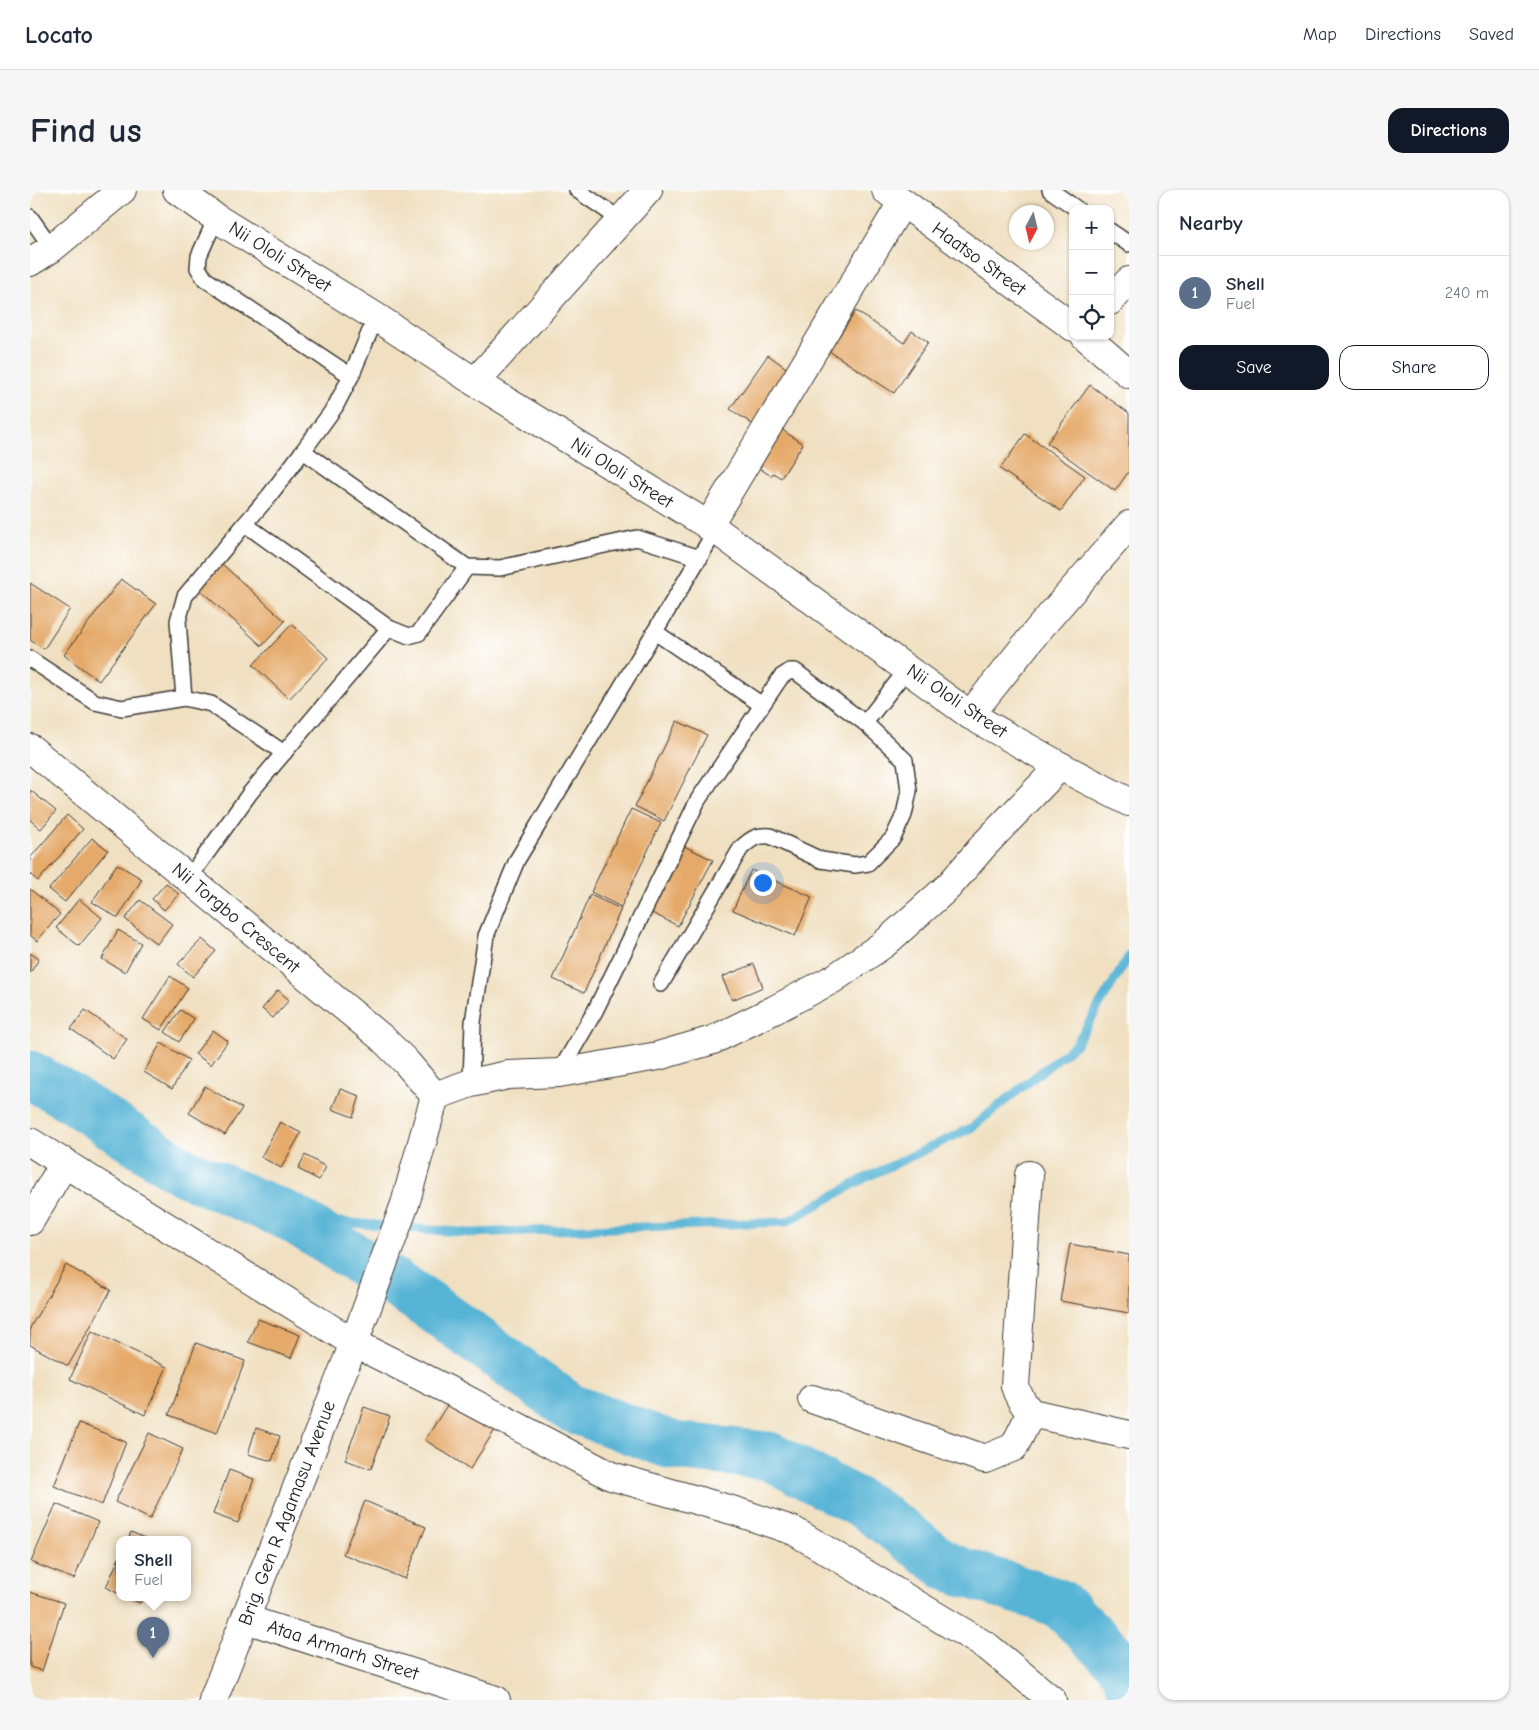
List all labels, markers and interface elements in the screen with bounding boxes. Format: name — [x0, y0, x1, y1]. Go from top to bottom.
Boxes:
text: Locato — [25, 21, 93, 49]
text: Map — [1303, 24, 1337, 45]
text: Directions — [1365, 24, 1441, 45]
text: Saved — [1469, 24, 1514, 45]
button: Directions — [1388, 108, 1509, 153]
text: Find us — [30, 110, 142, 151]
north arrow — [1009, 205, 1054, 250]
map controls — [1069, 205, 1114, 340]
button: + — [1069, 205, 1114, 250]
text: Nearby — [1179, 211, 1243, 235]
street label: Nii Ololi Street — [225, 217, 336, 297]
street label: Haatso Street — [928, 218, 1031, 301]
button: − — [1069, 250, 1114, 295]
text: Shell — [1226, 273, 1265, 295]
text: 1 — [1192, 284, 1198, 302]
text: 240 m — [1445, 284, 1489, 302]
button: locate — [1069, 295, 1114, 340]
text: Fuel — [1226, 295, 1255, 313]
button: Save — [1179, 345, 1329, 390]
button: Share — [1339, 345, 1489, 390]
street label: Nii Ololi Street — [567, 433, 678, 513]
street label: Nii Ololi Street — [903, 659, 1012, 743]
street label: Nii Torgbo Crescent — [168, 858, 305, 978]
your location — [750, 870, 776, 896]
street label: Brig. Gen R Agamasu Avenue — [234, 1398, 340, 1628]
popup — [116, 1536, 191, 1601]
text: Shell — [134, 1549, 173, 1571]
text: Fuel — [134, 1571, 163, 1589]
street label: Ataa Armarh Street — [265, 1615, 422, 1685]
pin: 1 — [137, 1617, 169, 1658]

